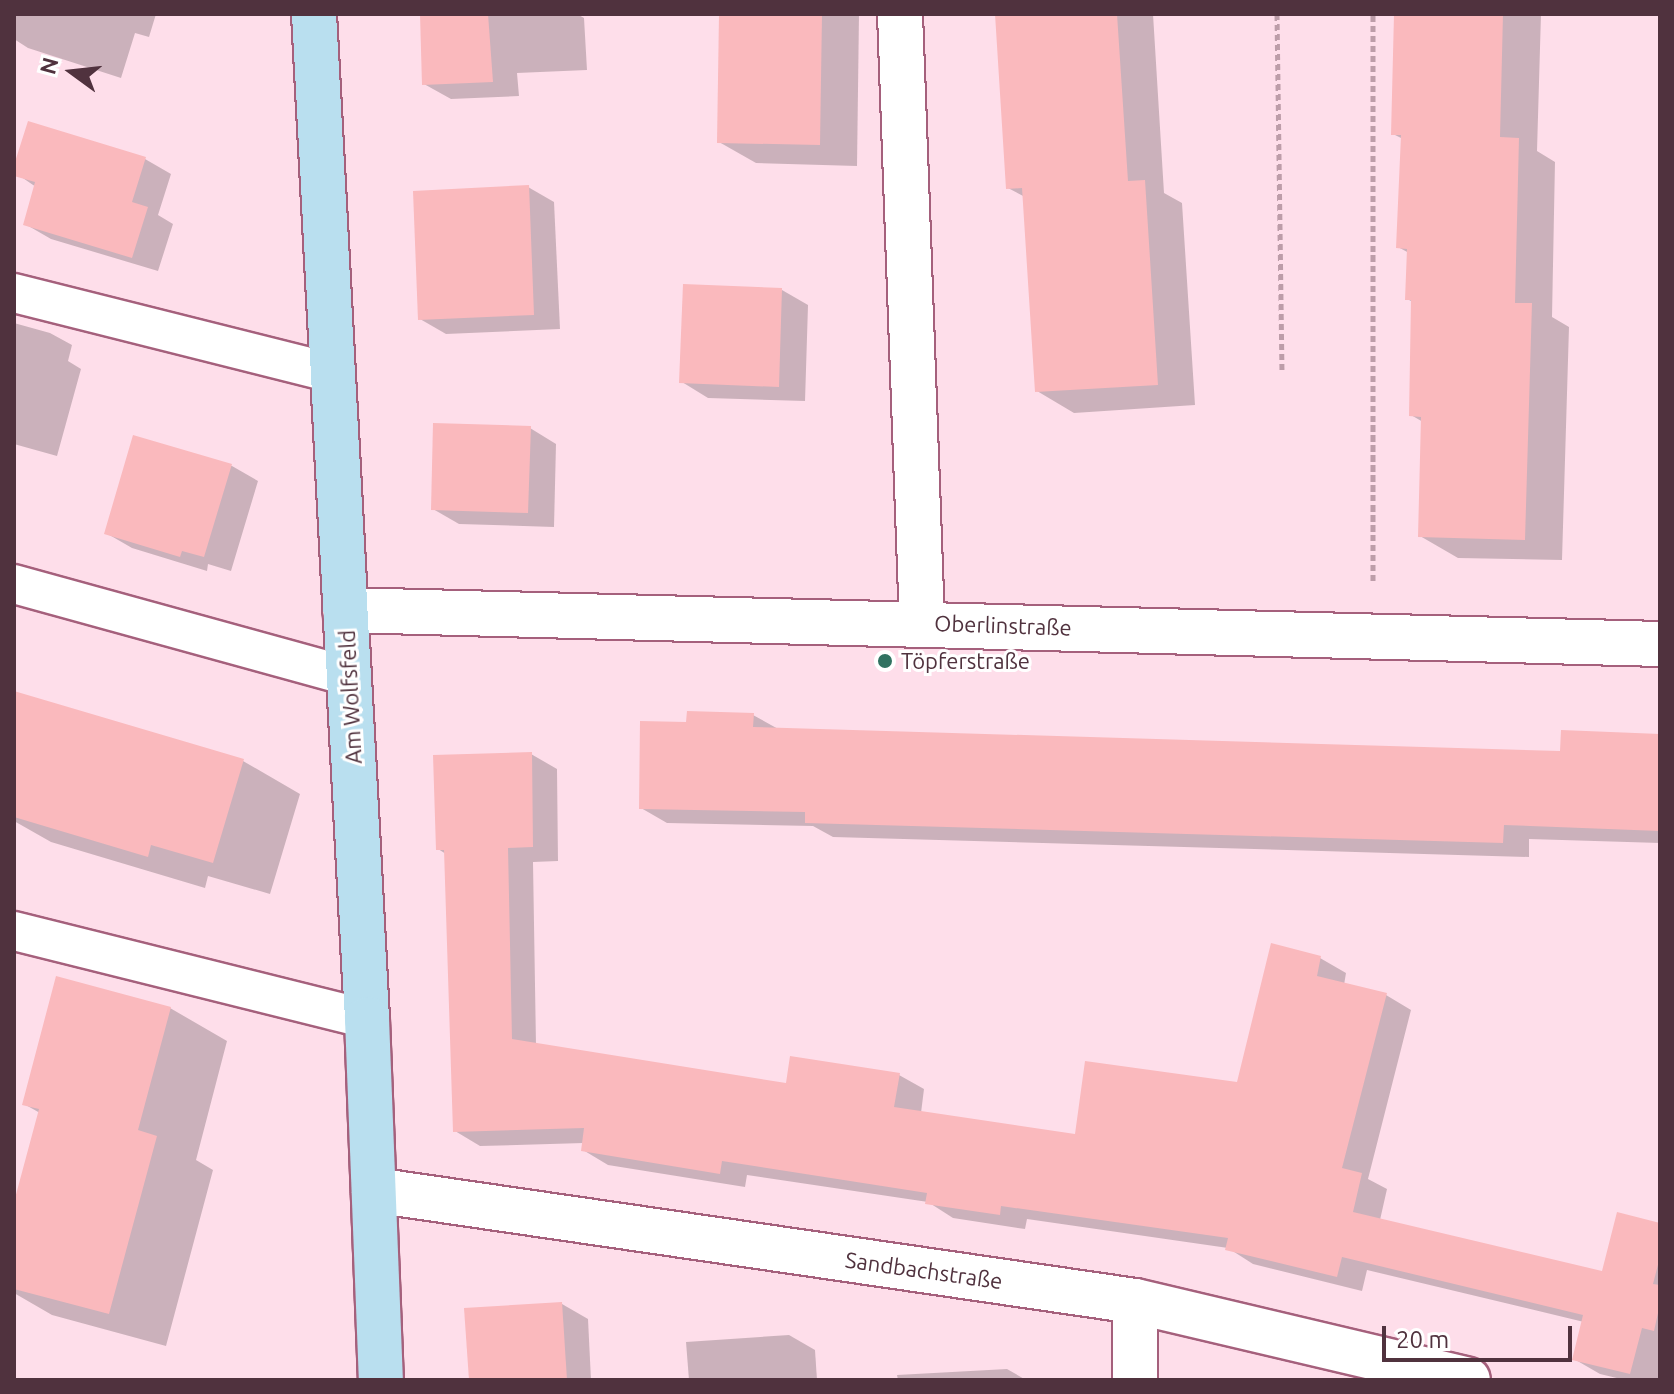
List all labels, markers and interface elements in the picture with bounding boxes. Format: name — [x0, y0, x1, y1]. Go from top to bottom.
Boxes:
north arrow — [32, 32, 112, 112]
text: N — [34, 55, 63, 77]
street label: Oberlinstraße — [934, 609, 1072, 641]
street label: Am Wolfsfeld — [333, 629, 367, 765]
place label: Töpferstraße — [901, 648, 1030, 674]
marker: Töpferstraße — [876, 652, 894, 670]
street label: Sandbachstraße — [844, 1246, 1004, 1294]
scale bar — [1386, 1310, 1576, 1360]
text: 20 m — [1396, 1326, 1449, 1353]

